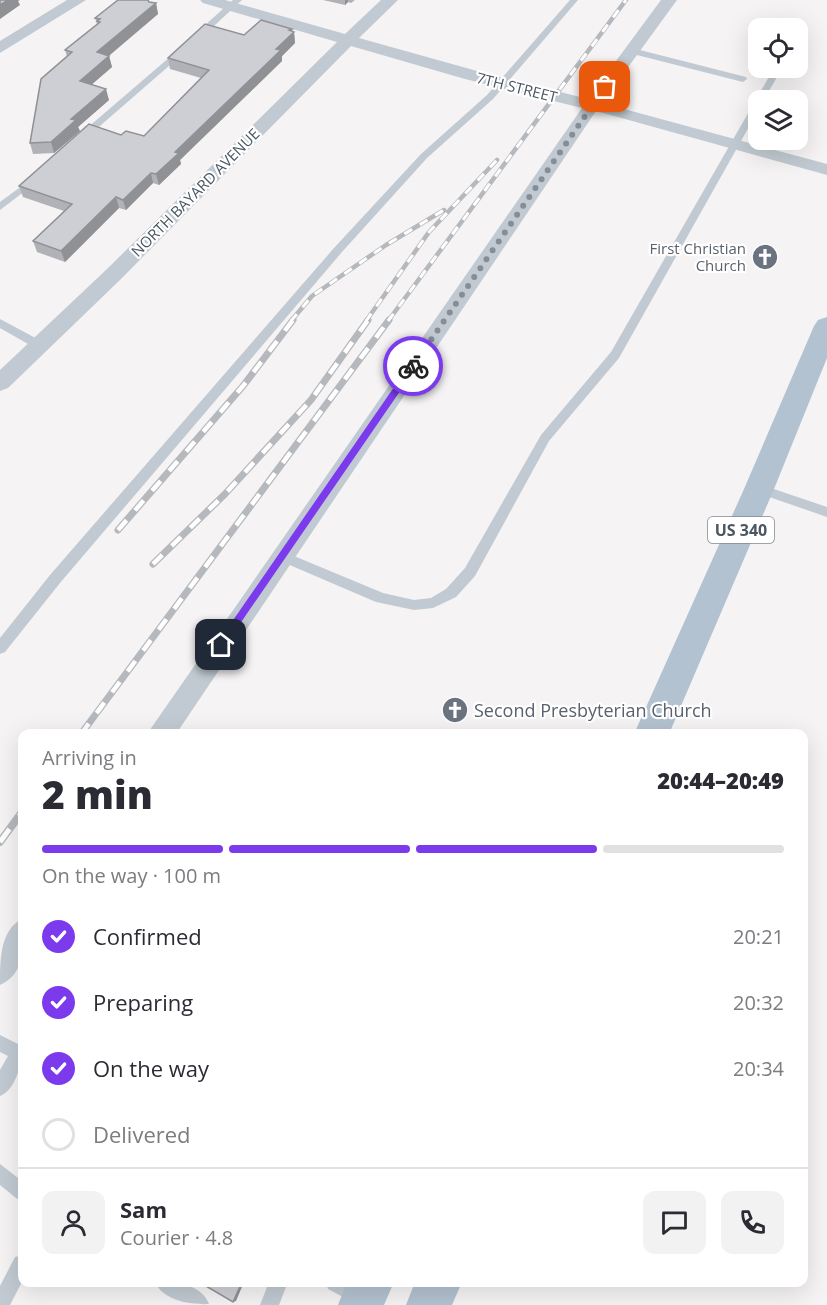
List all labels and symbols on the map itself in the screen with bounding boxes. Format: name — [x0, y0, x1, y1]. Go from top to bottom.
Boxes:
pin — [579, 61, 630, 112]
street label: 7TH STREET — [475, 67, 560, 107]
street label: NORTH BAYARD AVENUE — [126, 123, 264, 261]
place label: First Christian Church — [650, 238, 746, 275]
church icon: First Christian Church — [750, 242, 780, 272]
courier — [383, 336, 443, 396]
road number: US 340 — [708, 517, 774, 543]
pin — [195, 619, 246, 670]
church icon: Second Presbyterian Church — [440, 695, 470, 725]
place label: Second Presbyterian Church — [474, 698, 712, 722]

